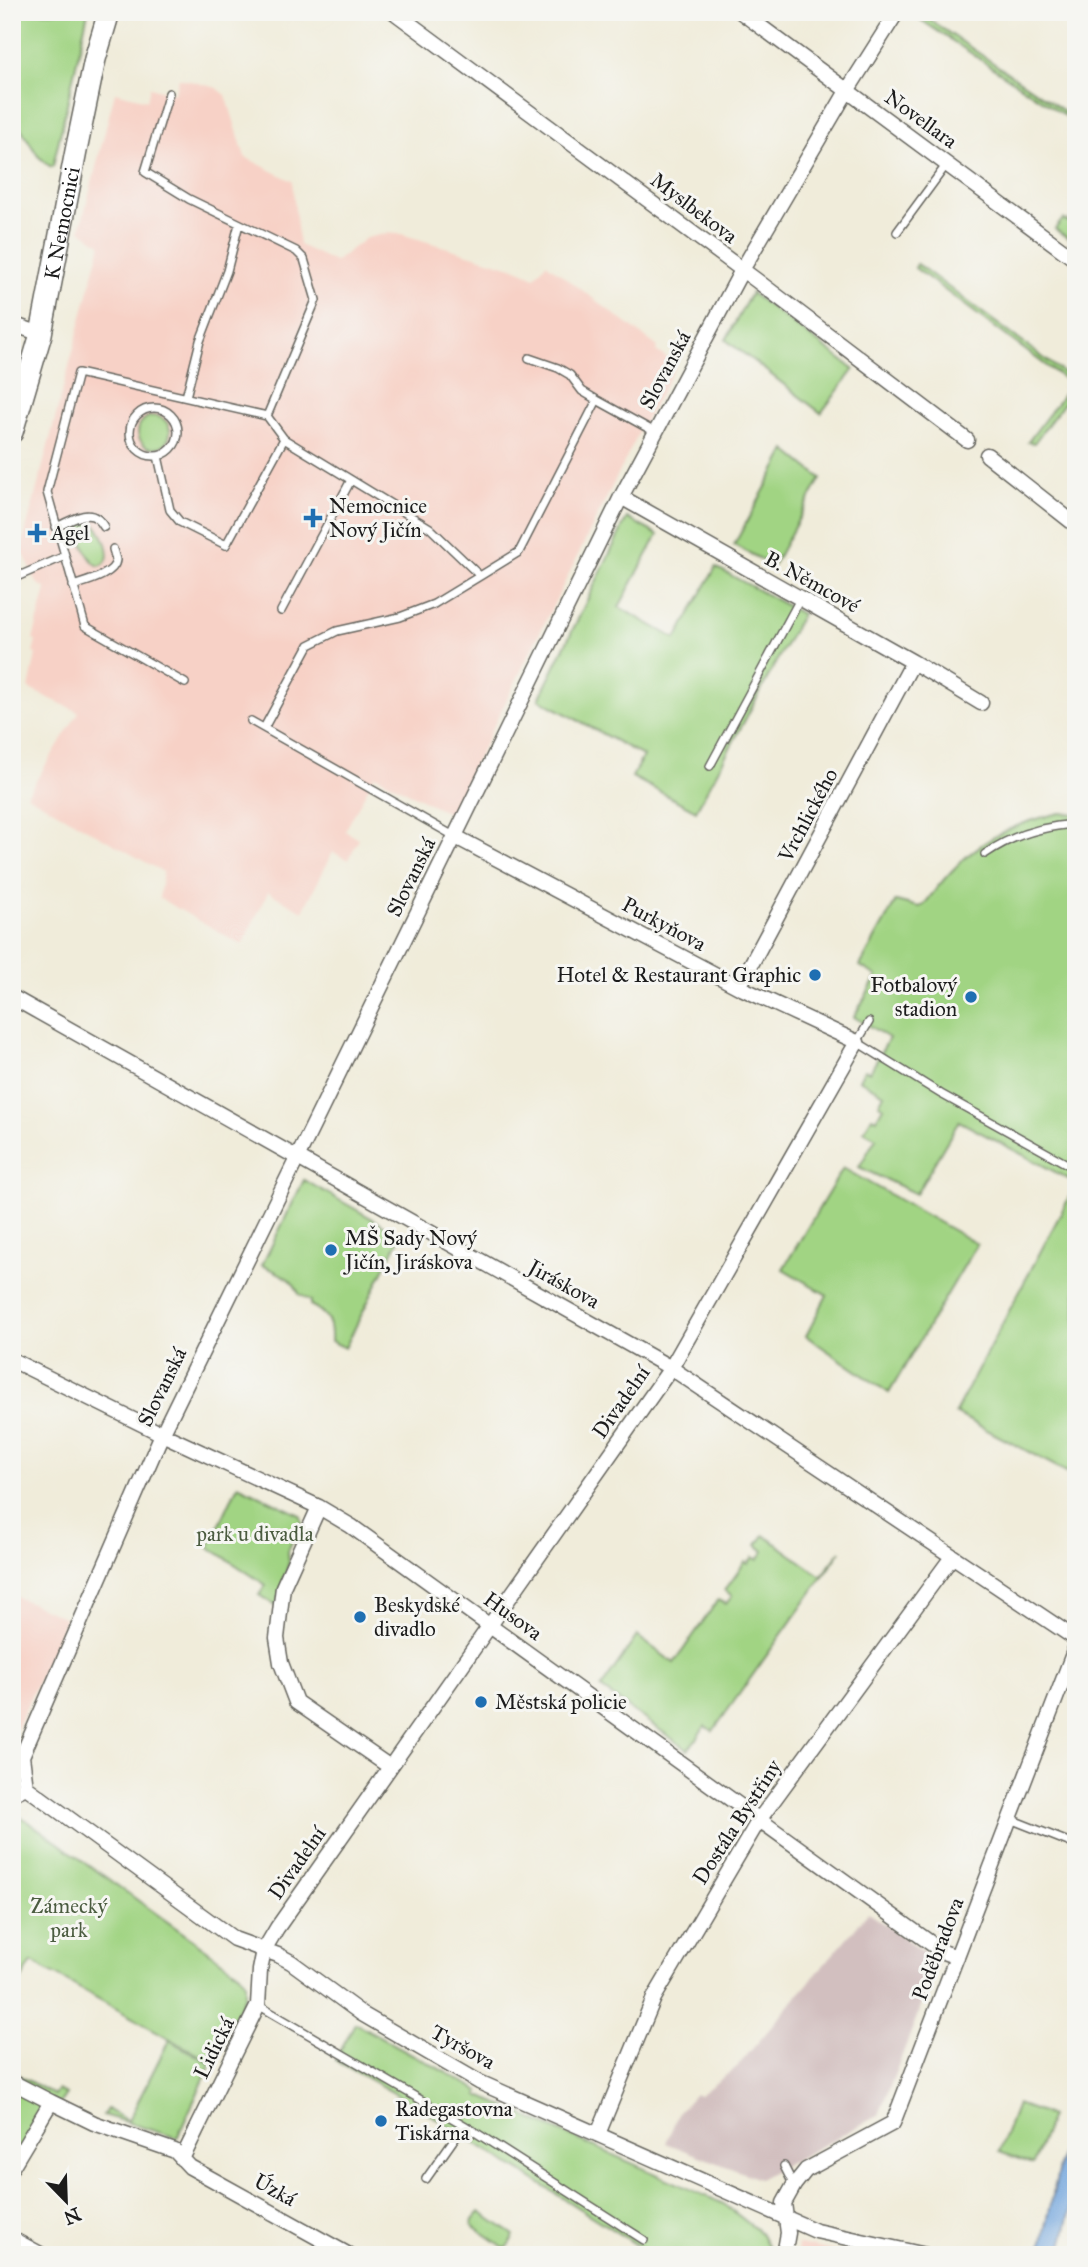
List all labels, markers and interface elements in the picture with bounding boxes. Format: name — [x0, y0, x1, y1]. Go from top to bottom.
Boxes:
street label: Novellara — [880, 84, 963, 154]
street label: K Nemocnici — [39, 164, 86, 282]
street label: Myslbekova — [645, 167, 743, 249]
street label: Slovanská — [634, 326, 696, 414]
place label: Nemocnice Nový Jičín — [329, 493, 427, 543]
marker: Nemocnice Nový Jičín — [303, 508, 323, 528]
place label: Agel — [50, 520, 90, 546]
marker: Agel — [29, 525, 45, 541]
street label: B. Němcové — [760, 545, 864, 619]
street label: Vrchlického — [772, 764, 844, 867]
street label: Slovanská — [381, 833, 441, 921]
street label: Purkyňova — [618, 891, 711, 957]
place label: Hotel & Restaurant Graphic — [556, 962, 801, 988]
marker: Hotel & Restaurant Graphic — [807, 967, 823, 983]
place label: Fotbalový stadion — [870, 972, 958, 1022]
marker: Fotbalový stadion — [963, 989, 979, 1005]
place label: MŠ Sady Nový Jičín, Jiráskova — [343, 1225, 478, 1275]
marker: MŠ Sady Nový Jičín, Jiráskova — [323, 1242, 339, 1258]
street label: Jiráskova — [522, 1253, 604, 1314]
street label: Slovanská — [132, 1343, 192, 1431]
street label: Divadelní — [587, 1359, 656, 1443]
park label: park u divadla — [195, 1521, 314, 1547]
street label: Husova — [479, 1586, 548, 1646]
place label: Beskydské divadlo — [374, 1592, 460, 1642]
marker: Beskydské divadlo — [352, 1609, 368, 1625]
place label: Městská policie — [495, 1689, 627, 1715]
marker: Městská policie — [473, 1694, 489, 1710]
street label: Dostála Bystřiny — [687, 1754, 788, 1889]
street label: Divadelní — [263, 1820, 332, 1904]
park label: Zámecký park — [31, 1893, 109, 1943]
street label: Poděbradova — [906, 1894, 970, 2004]
street label: Lidická — [188, 2013, 240, 2083]
street label: Tyršova — [426, 2019, 500, 2075]
place label: Radegastovna Tiskárna — [395, 2096, 513, 2146]
marker: Radegastovna Tiskárna — [373, 2113, 389, 2129]
north arrow — [32, 2166, 102, 2236]
street label: Úzká — [249, 2167, 301, 2212]
text: N — [61, 2202, 84, 2230]

